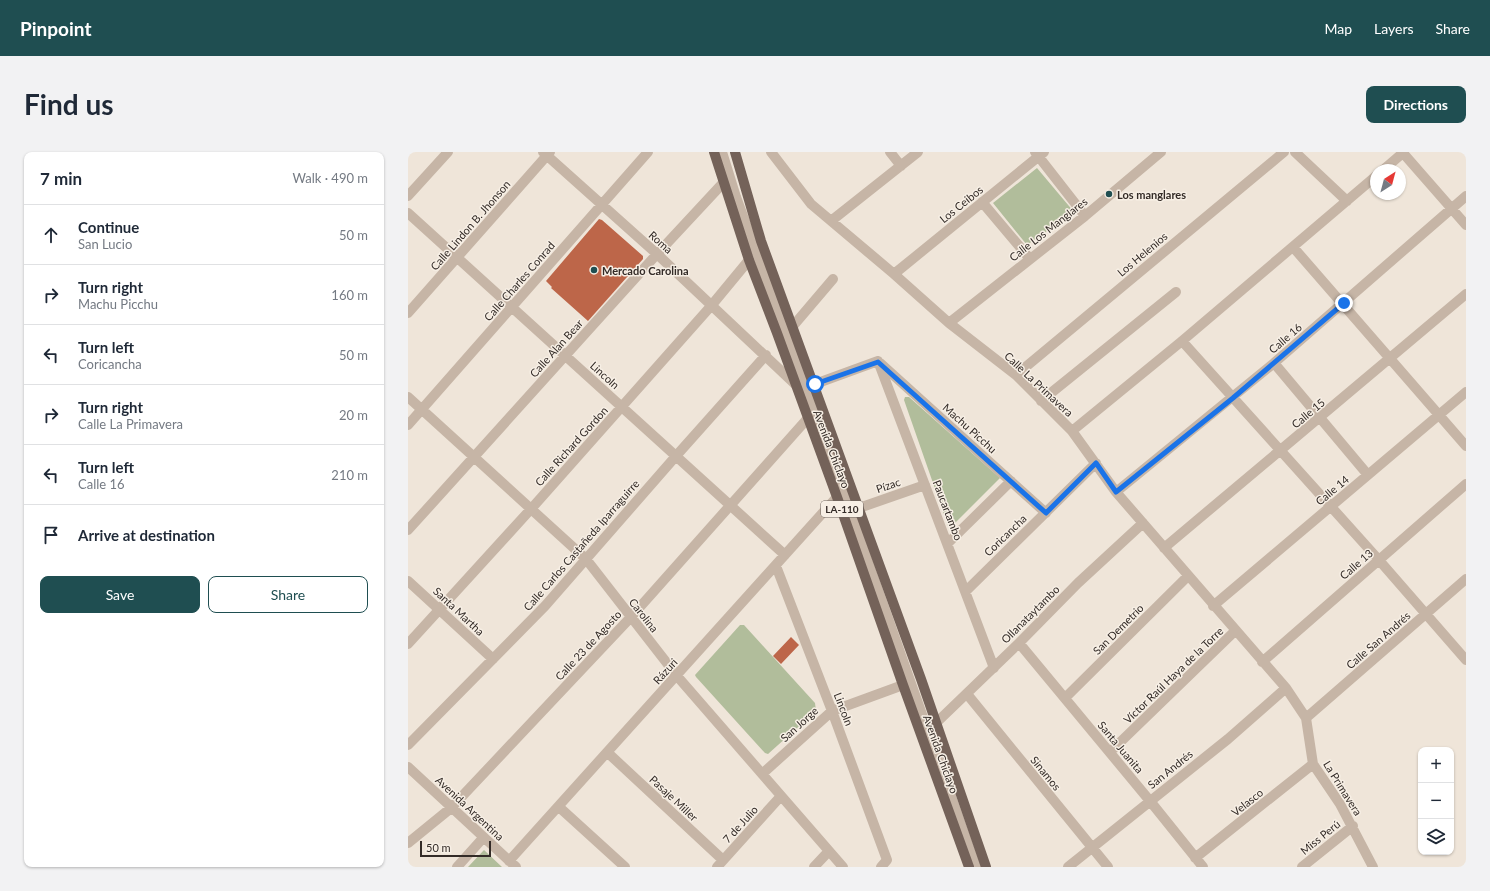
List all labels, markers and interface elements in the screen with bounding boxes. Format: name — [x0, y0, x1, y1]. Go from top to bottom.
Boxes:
text: Pinpoint — [20, 17, 91, 40]
text: Map — [1324, 20, 1352, 37]
text: Layers — [1374, 20, 1414, 37]
text: Share — [1436, 20, 1470, 37]
button: Directions — [1366, 86, 1466, 123]
text: Find us — [24, 87, 114, 121]
north arrow — [1370, 164, 1406, 200]
text: 7 min — [40, 168, 82, 189]
text: Walk · 490 m — [292, 170, 368, 186]
street label: Calle Lindon B. Jhonson — [427, 177, 513, 273]
street label: Los Ceibos — [937, 182, 985, 225]
place label: Los manglares — [1117, 188, 1186, 201]
marker: Los manglares — [1104, 189, 1114, 199]
street label: Calle Los Manglares — [1006, 194, 1090, 264]
text: Continue — [78, 218, 139, 236]
icon: ahead — [40, 224, 62, 246]
text: 50 m — [339, 227, 368, 243]
street label: Roma — [647, 228, 675, 256]
street label: Los Helenios — [1114, 229, 1170, 279]
text: San Lucio — [78, 236, 132, 252]
street label: Calle Charles Conrad — [481, 239, 557, 323]
place label: Mercado Carolina — [602, 264, 689, 277]
marker: Mercado Carolina — [589, 265, 599, 275]
text: Turn right — [78, 278, 143, 296]
icon: right — [40, 284, 62, 306]
text: 160 m — [331, 287, 368, 303]
route end — [1335, 294, 1353, 312]
text: Machu Picchu — [78, 296, 158, 312]
street label: Calle Alan Bear — [527, 317, 585, 379]
street label: Calle 16 — [1266, 320, 1304, 356]
text: Turn left — [78, 338, 134, 356]
icon: left — [40, 344, 62, 366]
text: 50 m — [339, 347, 368, 363]
street label: Calle La Primavera — [1002, 349, 1076, 419]
text: Coricancha — [78, 356, 142, 372]
street label: Lincoln — [588, 359, 622, 391]
route start — [806, 375, 824, 393]
street label: Calle 15 — [1289, 395, 1327, 431]
text: Turn right — [78, 398, 143, 416]
street label: Machu Picchu — [940, 401, 1000, 455]
icon: right — [40, 404, 62, 426]
street label: Calle Richard Gordon — [532, 404, 610, 488]
text: 20 m — [339, 407, 368, 423]
street label: Avenida Chiclayo — [811, 408, 853, 490]
text: Calle La Primavera — [78, 416, 183, 432]
text: Turn left — [78, 458, 134, 476]
icon: left — [40, 464, 62, 486]
text: 210 m — [331, 467, 368, 483]
street label: Calle 14 — [1313, 472, 1352, 508]
street label: Pízac — [874, 475, 902, 495]
text: Calle 16 — [78, 476, 125, 492]
street label: Calle Carlos Castañeda Iparraguirre — [521, 477, 642, 613]
street label: Paucartambo — [931, 478, 965, 542]
road number: LA-110 — [821, 501, 863, 517]
street label: Coricancha — [981, 512, 1029, 558]
icon: arrive — [40, 524, 62, 546]
text: Arrive at destination — [78, 526, 215, 544]
street label: Calle 13 — [1337, 546, 1375, 582]
button: Save — [40, 576, 200, 613]
button: Share — [208, 576, 368, 613]
street label: Ollanataytambo — [998, 582, 1062, 646]
street label: Santa Martha — [431, 584, 487, 638]
street label: Carolina — [627, 595, 661, 635]
street label: San Demetrio — [1090, 601, 1146, 657]
street label: Calle 23 de Agosto — [552, 607, 624, 683]
street label: Calle San Andrés — [1343, 608, 1413, 671]
street label: Víctor Raúl Haya de la Torre — [1121, 624, 1226, 726]
street label: Rázuri — [650, 655, 680, 687]
street label: Lincoln — [832, 691, 856, 727]
street label: San Jorge — [778, 704, 821, 744]
street label: Avenida Chiclayo — [921, 713, 961, 795]
street label: Santa Juanita — [1096, 718, 1146, 776]
street label: San Andrés — [1145, 747, 1195, 791]
map controls — [1418, 747, 1454, 855]
button: + — [1418, 747, 1454, 783]
street label: Sinamos — [1028, 753, 1064, 793]
street label: La Primavera — [1321, 758, 1365, 818]
street label: Pasaje Miller — [647, 772, 701, 824]
street label: Avenida Argentina — [433, 773, 507, 843]
button: − — [1418, 783, 1454, 819]
street label: Velasco — [1229, 785, 1265, 819]
street label: 7 de Julio — [720, 803, 760, 845]
street label: Miss Perú — [1298, 817, 1342, 857]
button: layers — [1418, 819, 1454, 855]
scale bar — [420, 839, 491, 858]
text: 50 m — [426, 841, 451, 854]

